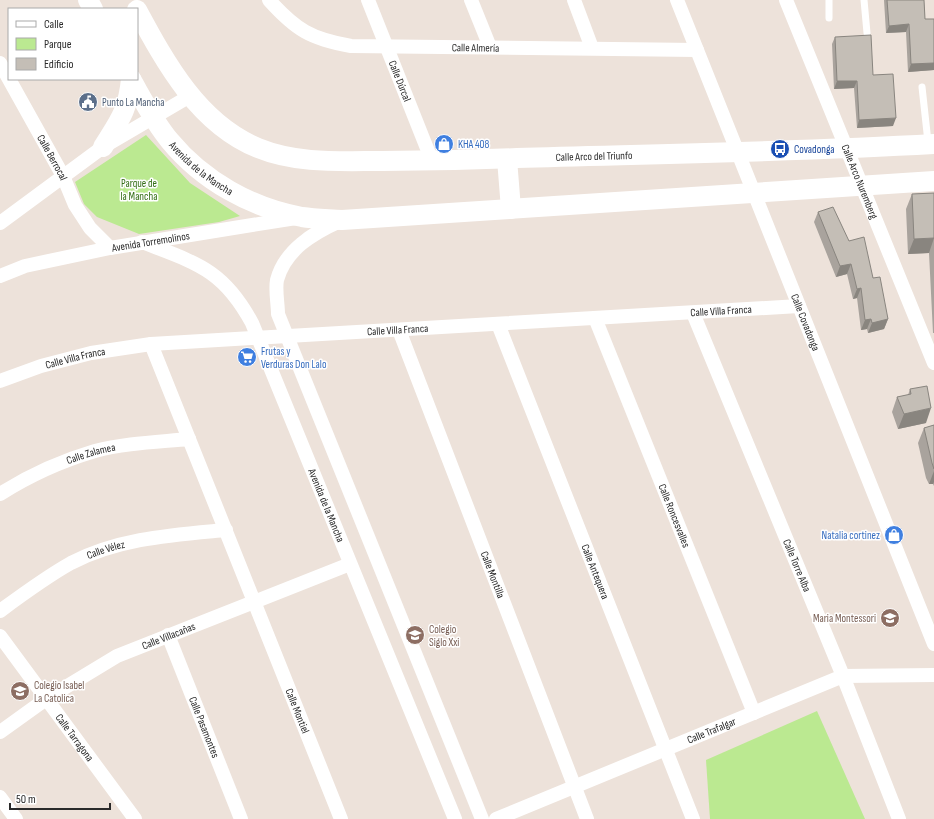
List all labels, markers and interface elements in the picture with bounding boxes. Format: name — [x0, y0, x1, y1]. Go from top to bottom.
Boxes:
legend — [8, 8, 138, 80]
text: Calle — [44, 17, 64, 32]
text: Parque — [44, 37, 72, 52]
street label: Calle Almería — [452, 41, 499, 55]
text: Edificio — [44, 57, 73, 72]
street label: Calle Dúrcal — [386, 59, 414, 104]
public building icon: Punto La Mancha — [77, 91, 99, 113]
place label: Punto La Mancha — [102, 96, 164, 109]
street label: Calle Berrocal — [34, 132, 70, 182]
shop icon: KHA 408 — [433, 133, 455, 155]
street label: Avenida de la Mancha — [166, 138, 235, 198]
place label: KHA 408 — [458, 138, 489, 151]
bus stop icon: Covadonga — [769, 138, 791, 160]
place label: Covadonga — [794, 143, 834, 156]
street label: Calle Arco Nuremberg — [839, 143, 881, 221]
street label: Calle Arco del Triunfo — [555, 149, 633, 164]
park label: Parque de la Mancha — [121, 177, 157, 203]
street label: Avenida Torremolinos — [110, 229, 191, 255]
street label: Calle Covadonga — [788, 292, 822, 353]
street label: Calle Villa Franca — [690, 303, 752, 319]
street label: Calle Villa Franca — [367, 322, 429, 338]
street label: Calle Villa Franca — [44, 345, 106, 372]
place label: Frutas y Verduras Don Lalo — [261, 345, 327, 371]
supermarket icon: Frutas y Verduras Don Lalo — [236, 346, 258, 368]
street label: Calle Zalamea — [65, 441, 116, 467]
street label: Avenida de la Mancha — [305, 466, 347, 544]
street label: Calle Roncesvalles — [655, 482, 693, 550]
shop icon: Natalia cortinez — [883, 524, 905, 546]
place label: Natalia cortinez — [822, 529, 880, 542]
street label: Calle Torre Alba — [780, 537, 814, 594]
street label: Calle Vélez — [85, 538, 126, 562]
street label: Calle Antequera — [578, 542, 612, 601]
street label: Calle Montilla — [478, 549, 507, 600]
school or university icon: Maria Montessori — [879, 607, 901, 629]
place label: Maria Montessori — [813, 612, 876, 625]
street label: Calle Villacañas — [140, 620, 197, 653]
place label: Colegio Siglo Xxi — [429, 623, 459, 649]
school or university icon: Colegio Siglo Xxi — [404, 624, 426, 646]
place label: Colegio Isabel La Catolica — [34, 679, 84, 705]
school or university icon: Colegio Isabel La Catolica — [9, 680, 31, 702]
street label: Calle Montiel — [282, 686, 312, 735]
street label: Calle Pasamontes — [186, 695, 222, 760]
street label: Calle Tarragona — [53, 711, 96, 764]
street label: Calle Trafalgar — [685, 715, 738, 747]
scale bar — [10, 785, 110, 811]
text: 50 m — [16, 792, 36, 807]

